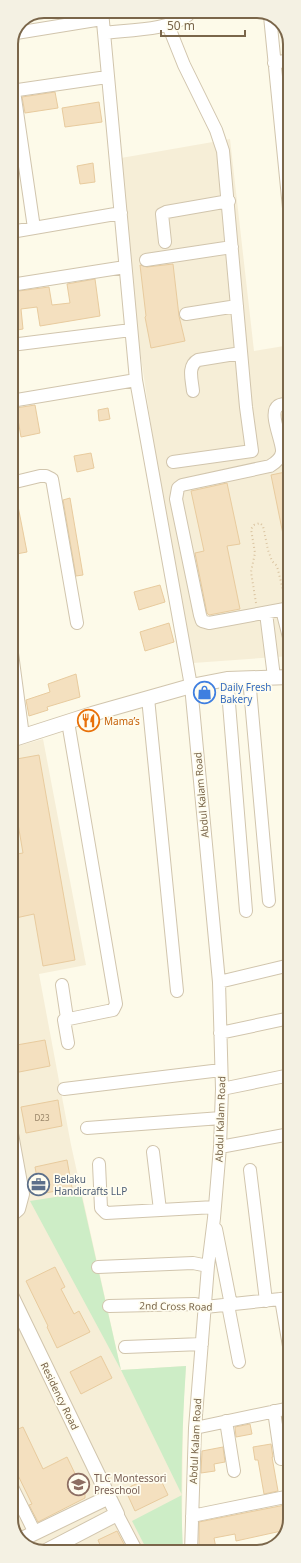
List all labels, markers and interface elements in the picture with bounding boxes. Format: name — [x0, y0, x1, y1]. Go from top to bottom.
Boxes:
scale bar — [161, 12, 245, 38]
text: 50 m — [167, 17, 195, 34]
shop icon: Daily Fresh Bakery — [192, 680, 218, 706]
place label: Daily Fresh Bakery — [220, 680, 272, 706]
restaurant icon: Mama’s — [76, 708, 102, 734]
place label: Mama’s — [104, 714, 140, 728]
street label: Abdul Kalam Road — [190, 752, 212, 838]
street label: Abdul Kalam Road — [212, 1076, 228, 1162]
house number: D23 — [35, 1112, 50, 1123]
office icon: Belaku Handicrafts LLP — [26, 1172, 52, 1198]
place label: Belaku Handicrafts LLP — [54, 1172, 127, 1198]
street label: 2nd Cross Road — [139, 1298, 213, 1314]
street label: Residency Road — [38, 1360, 82, 1432]
street label: Abdul Kalam Road — [186, 1398, 204, 1484]
school or university icon: TLC Montessori Preschool — [66, 1471, 92, 1497]
place label: TLC Montessori Preschool — [94, 1471, 166, 1497]

